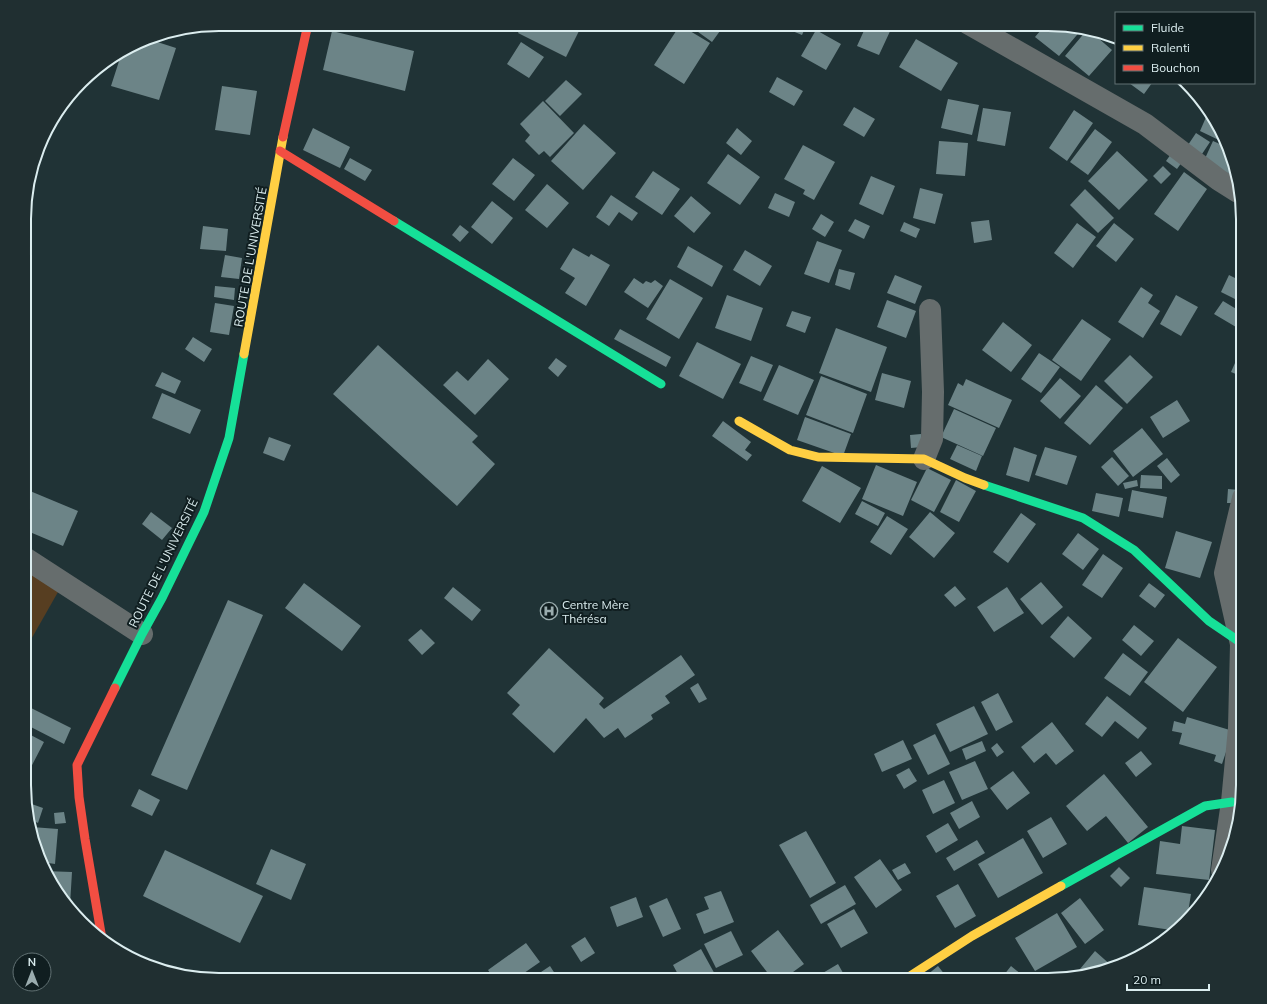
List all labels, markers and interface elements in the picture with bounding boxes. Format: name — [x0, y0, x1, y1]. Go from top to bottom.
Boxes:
legend — [1115, 12, 1255, 84]
text: Fluide — [1151, 20, 1184, 35]
text: Ralenti — [1151, 40, 1190, 55]
text: Bouchon — [1151, 60, 1200, 75]
street label: ROUTE DE L'UNIVERSITÉ — [230, 186, 270, 328]
street label: ROUTE DE L'UNIVERSITÉ — [125, 496, 201, 630]
place label: Centre Mère Thérésa — [562, 597, 629, 626]
hospital icon: Centre Mère Thérésa — [539, 601, 559, 621]
north arrow — [12, 952, 52, 992]
text: N — [28, 955, 36, 969]
scale bar — [1127, 966, 1209, 992]
text: 20 m — [1133, 972, 1161, 987]

